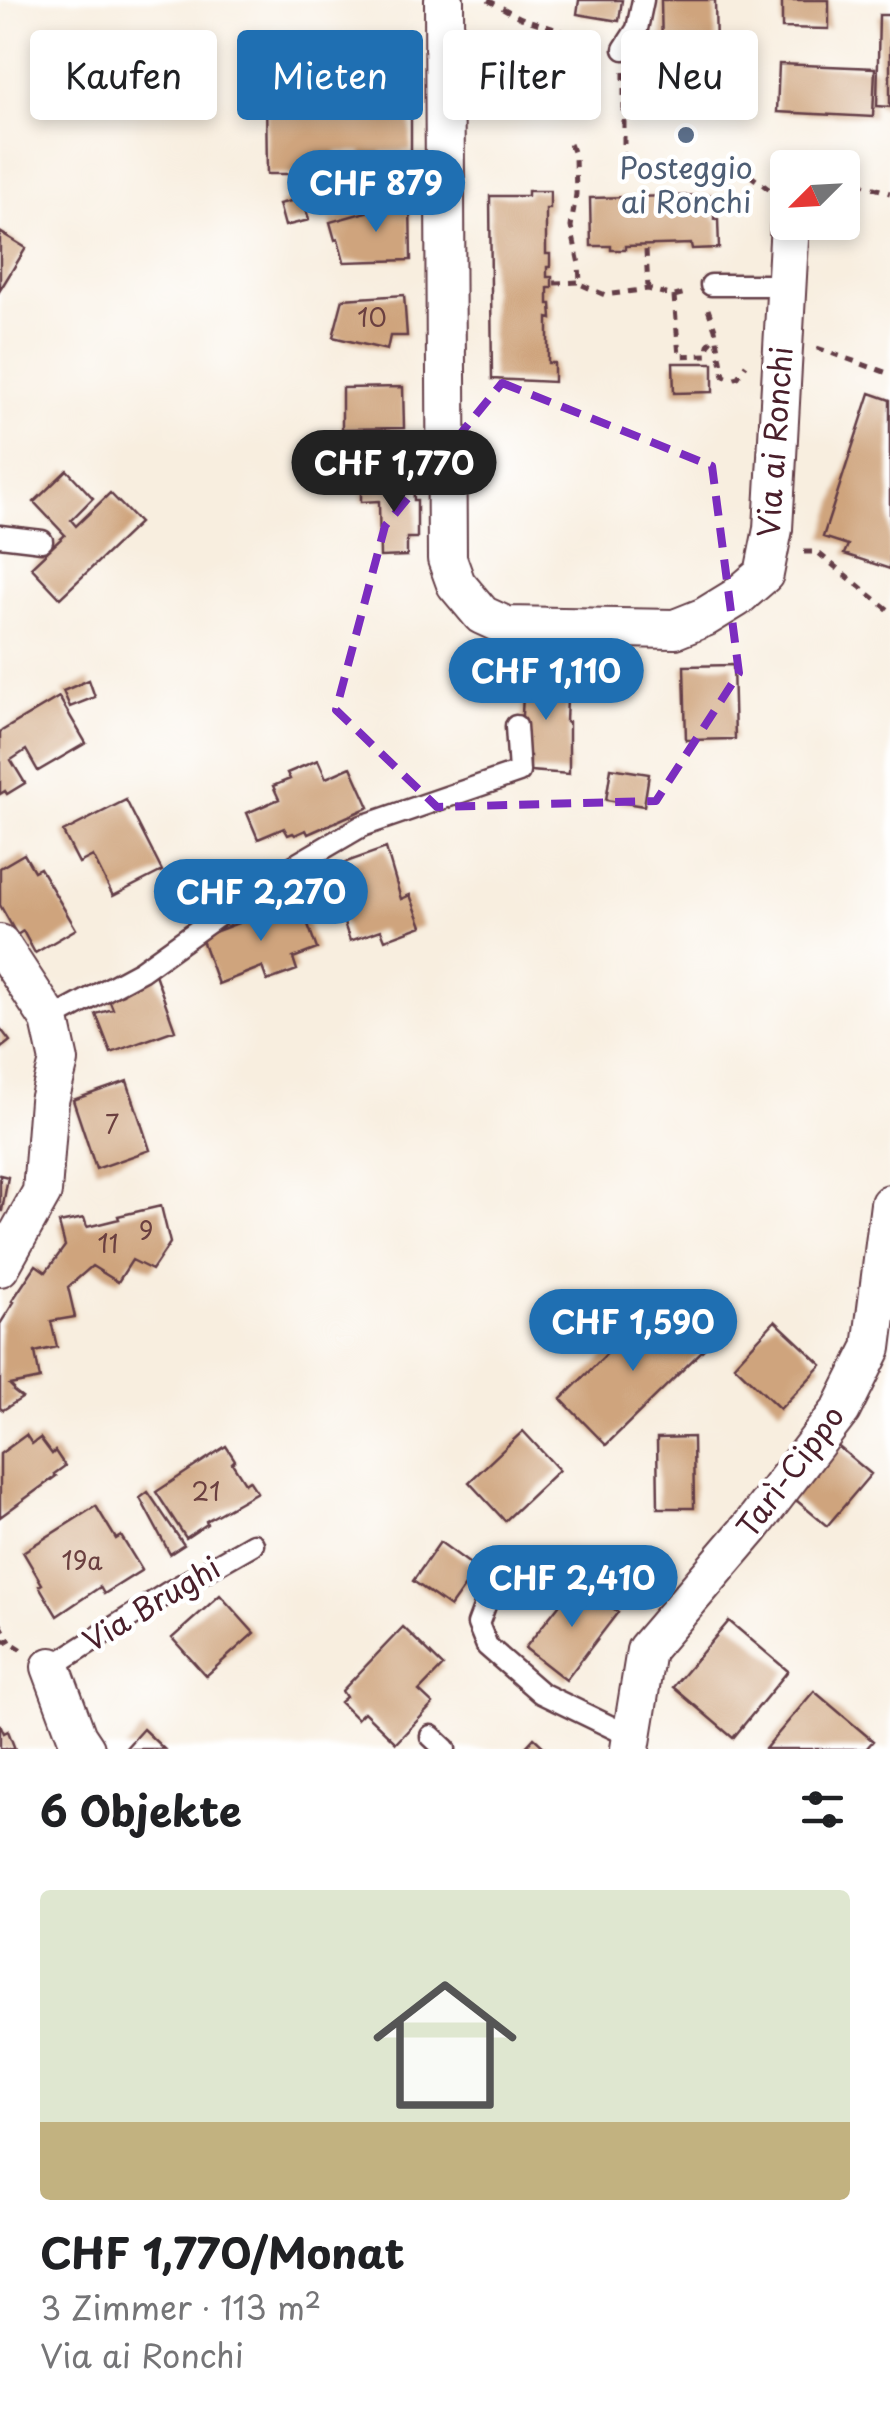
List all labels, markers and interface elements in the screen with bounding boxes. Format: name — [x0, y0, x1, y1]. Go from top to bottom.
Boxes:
chip: Kaufen — [30, 30, 217, 120]
chip: Mieten — [237, 30, 423, 120]
chip: Filter — [443, 30, 601, 120]
chip: Neu — [621, 30, 758, 120]
marker: Posteggio ai Ronchi — [675, 124, 697, 146]
place label: Posteggio ai Ronchi — [619, 144, 753, 223]
pin: CHF 879 — [284, 150, 468, 235]
north arrow — [770, 150, 860, 240]
map controls — [770, 150, 860, 240]
text: CHF 879 — [309, 158, 443, 206]
house number: 10 — [357, 298, 387, 336]
street label: Via ai Ronchi — [744, 345, 803, 539]
pin: CHF 1,770 — [280, 430, 508, 515]
text: CHF 1,770 — [314, 438, 474, 486]
pin: CHF 1,110 — [432, 638, 660, 723]
text: CHF 1,110 — [471, 646, 621, 694]
pin: CHF 2,270 — [147, 859, 375, 944]
text: CHF 2,270 — [176, 867, 346, 915]
house number: 7 — [105, 1105, 119, 1143]
house number: 9 — [139, 1211, 153, 1249]
house number: 11 — [98, 1224, 118, 1262]
pin: CHF 1,590 — [519, 1289, 747, 1374]
text: CHF 1,590 — [551, 1297, 715, 1345]
street label: Tarì-Cippo — [724, 1395, 854, 1546]
house number: 21 — [192, 1472, 220, 1510]
house number: 19a — [61, 1541, 103, 1579]
street label: Via Brughi — [73, 1544, 228, 1662]
pin: CHF 2,410 — [458, 1545, 686, 1630]
text: CHF 2,410 — [489, 1553, 655, 1601]
text: 6 Objekte — [40, 1778, 242, 1841]
icon: filters — [795, 1782, 850, 1837]
icon: home — [355, 1955, 535, 2135]
text: CHF 1,770/Monat — [40, 2220, 405, 2283]
text: 3 Zimmer · 113 m² — [40, 2283, 321, 2331]
text: Via ai Ronchi — [40, 2331, 244, 2379]

